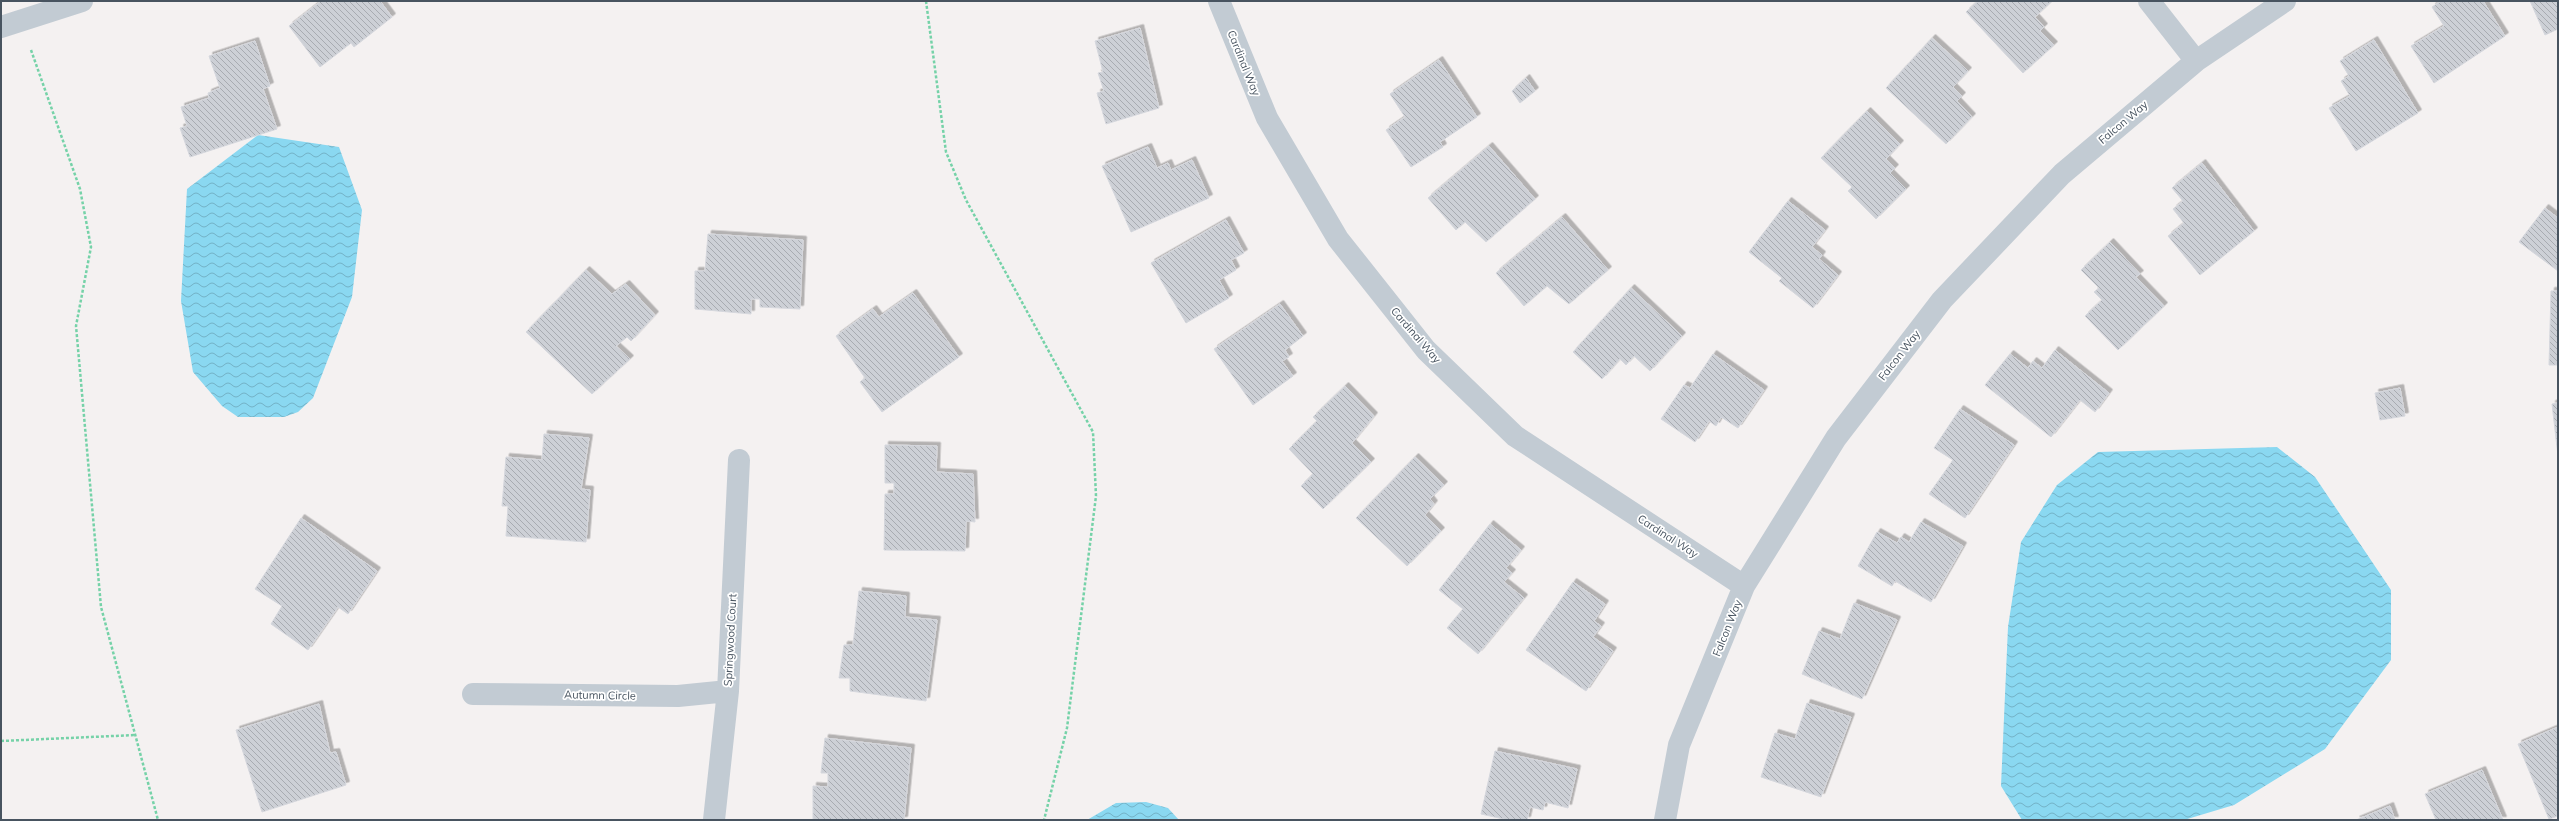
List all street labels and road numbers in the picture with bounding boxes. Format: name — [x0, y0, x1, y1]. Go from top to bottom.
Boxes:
street label: Cardinal Way — [1224, 28, 1264, 98]
street label: Falcon Way — [2095, 97, 2151, 147]
street label: Cardinal Way — [1388, 304, 1444, 366]
street label: Falcon Way — [1875, 327, 1923, 383]
street label: Cardinal Way — [1635, 511, 1701, 561]
street label: Springwood Court — [721, 593, 739, 687]
street label: Falcon Way — [1709, 597, 1745, 658]
street label: Autumn Circle — [564, 687, 636, 703]

